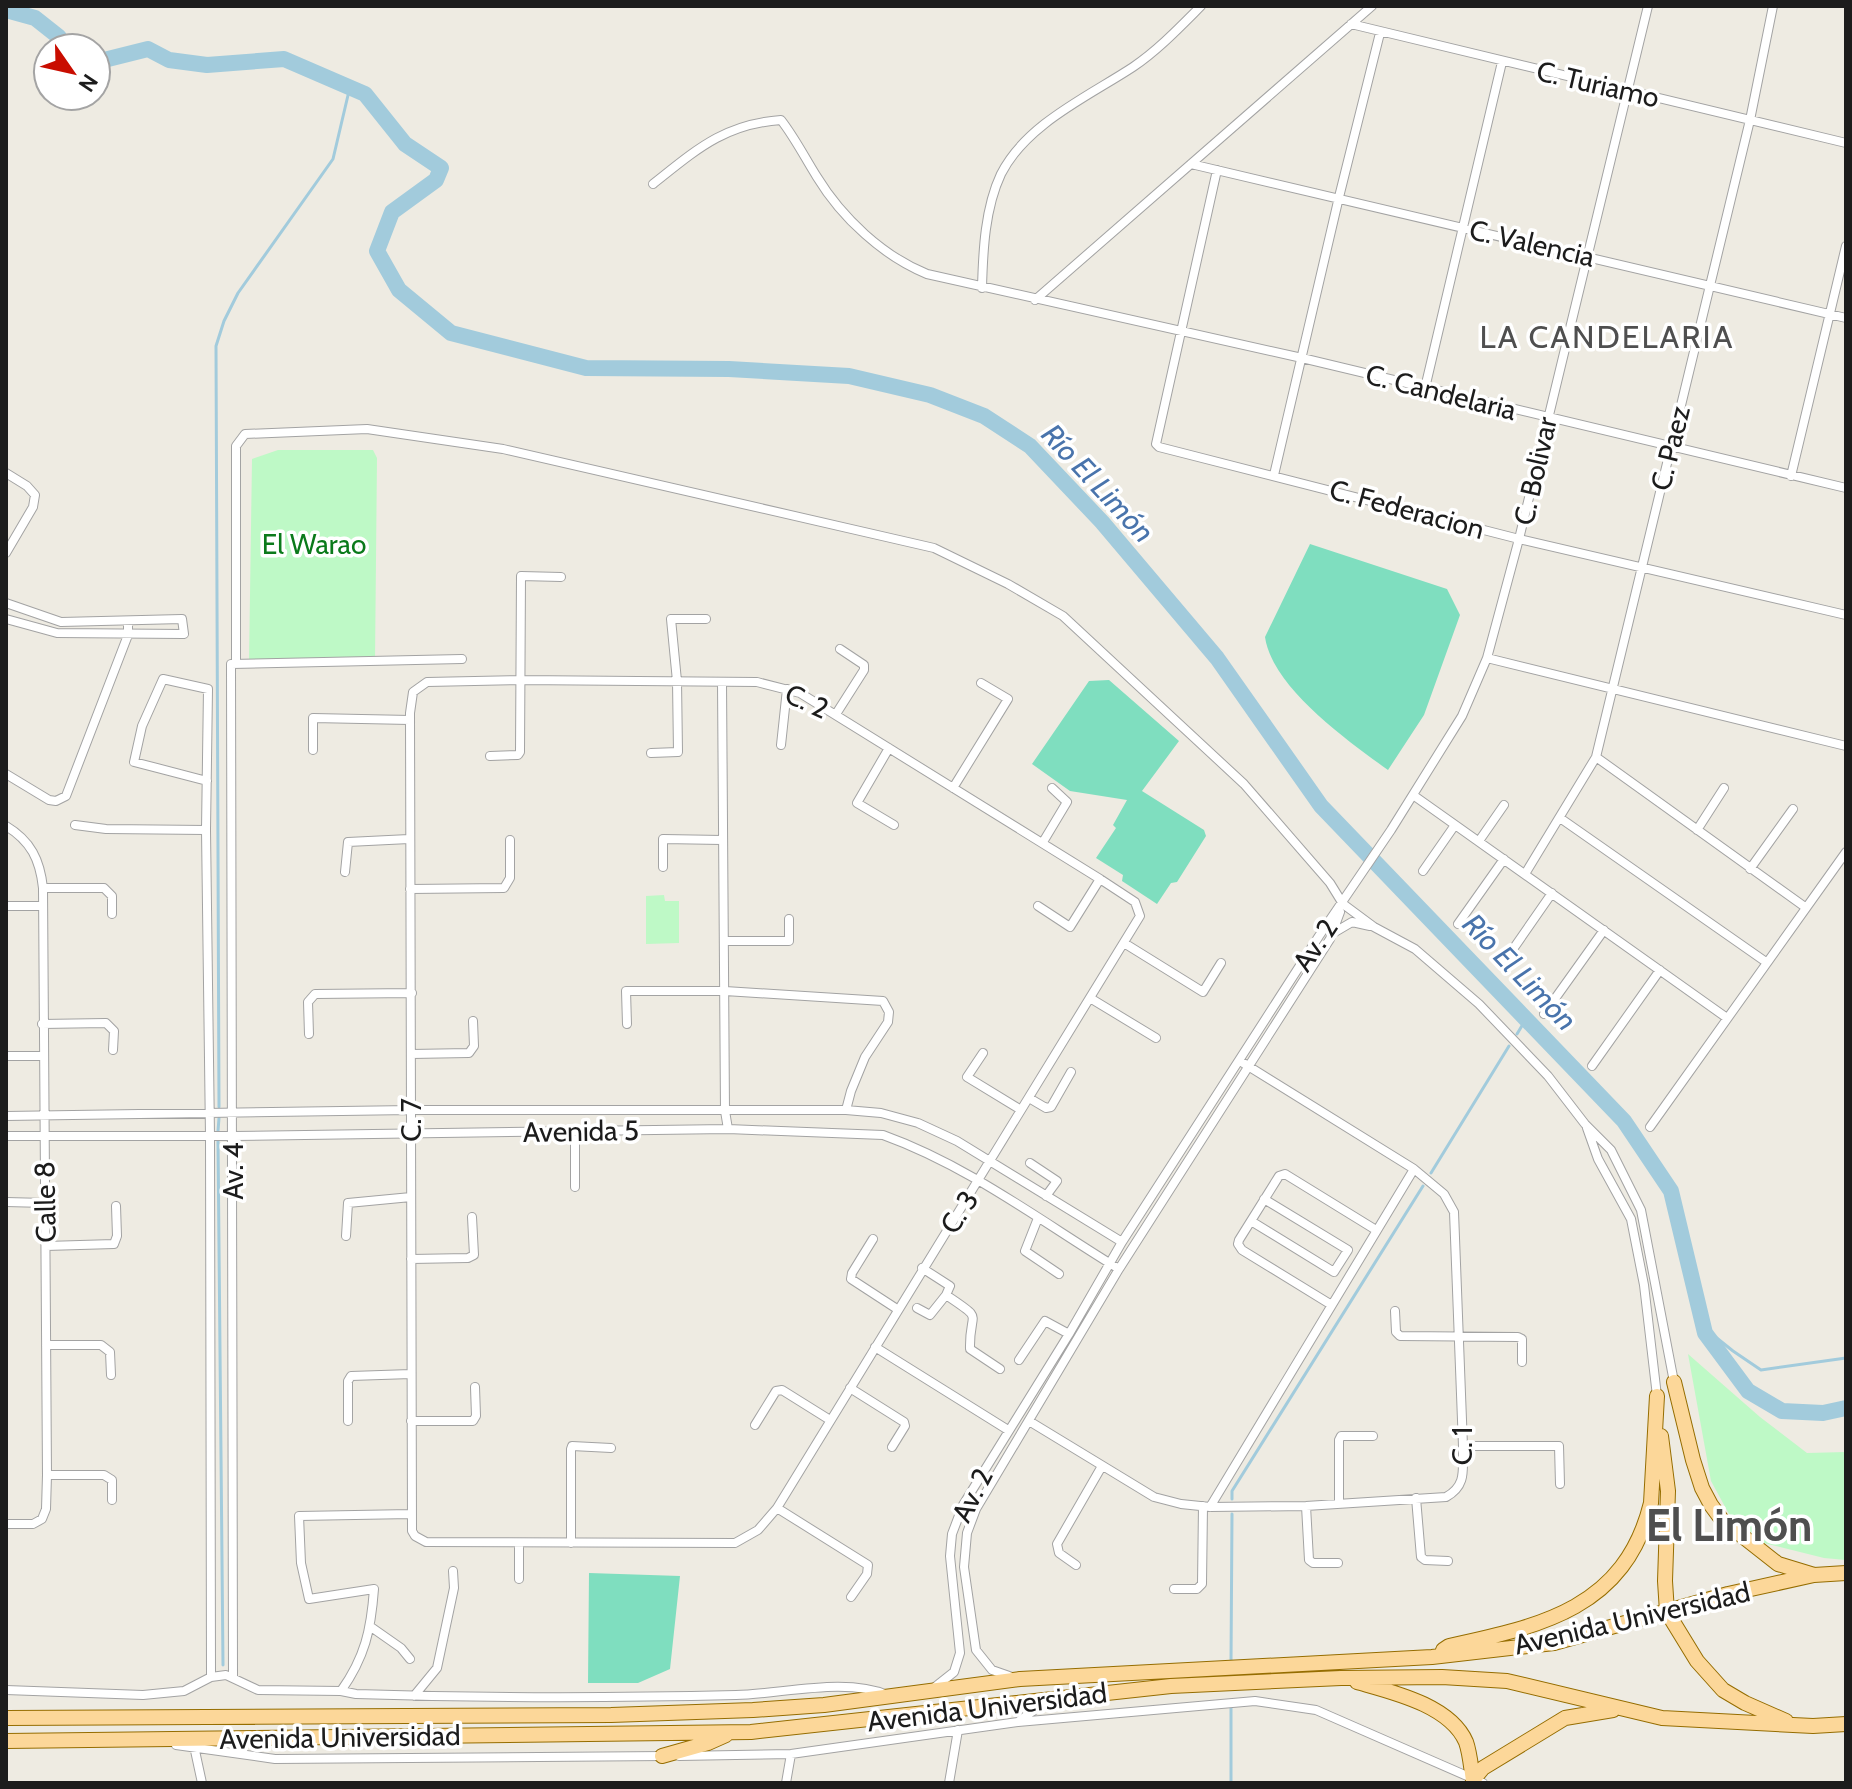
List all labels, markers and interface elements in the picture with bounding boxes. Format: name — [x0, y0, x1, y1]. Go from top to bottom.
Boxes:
north arrow — [32, 32, 112, 112]
street label: C. Turiamo — [1533, 53, 1663, 115]
text: N — [73, 69, 104, 97]
street label: C. Valencia — [1466, 212, 1598, 274]
district label: LA CANDELARIA — [1480, 317, 1734, 356]
street label: C. Candelaria — [1362, 357, 1520, 427]
street label: C. Paez — [1643, 402, 1697, 494]
street label: C. Bolivar — [1506, 413, 1564, 528]
water label: Río El Limón — [1034, 416, 1162, 550]
street label: C. Federacion — [1326, 472, 1488, 546]
park label: El Warao — [262, 527, 366, 561]
street label: C. 2 — [780, 676, 834, 726]
water label: Río El Limón — [1455, 906, 1585, 1038]
street label: Av. 2 — [1285, 912, 1345, 978]
street label: C. 7 — [394, 1098, 428, 1142]
street label: Avenida 5 — [523, 1113, 639, 1149]
street label: Av. 4 — [216, 1142, 250, 1200]
street label: Calle 8 — [27, 1161, 63, 1243]
street label: C. 3 — [933, 1184, 985, 1240]
street label: C. 1 — [1445, 1427, 1479, 1465]
street label: Av. 2 — [944, 1462, 1000, 1528]
district label: El Limón — [1646, 1499, 1812, 1552]
street label: Avenida Universidad — [1511, 1574, 1753, 1662]
street label: Avenida Universidad — [865, 1675, 1109, 1739]
street label: Avenida Universidad — [219, 1718, 461, 1756]

